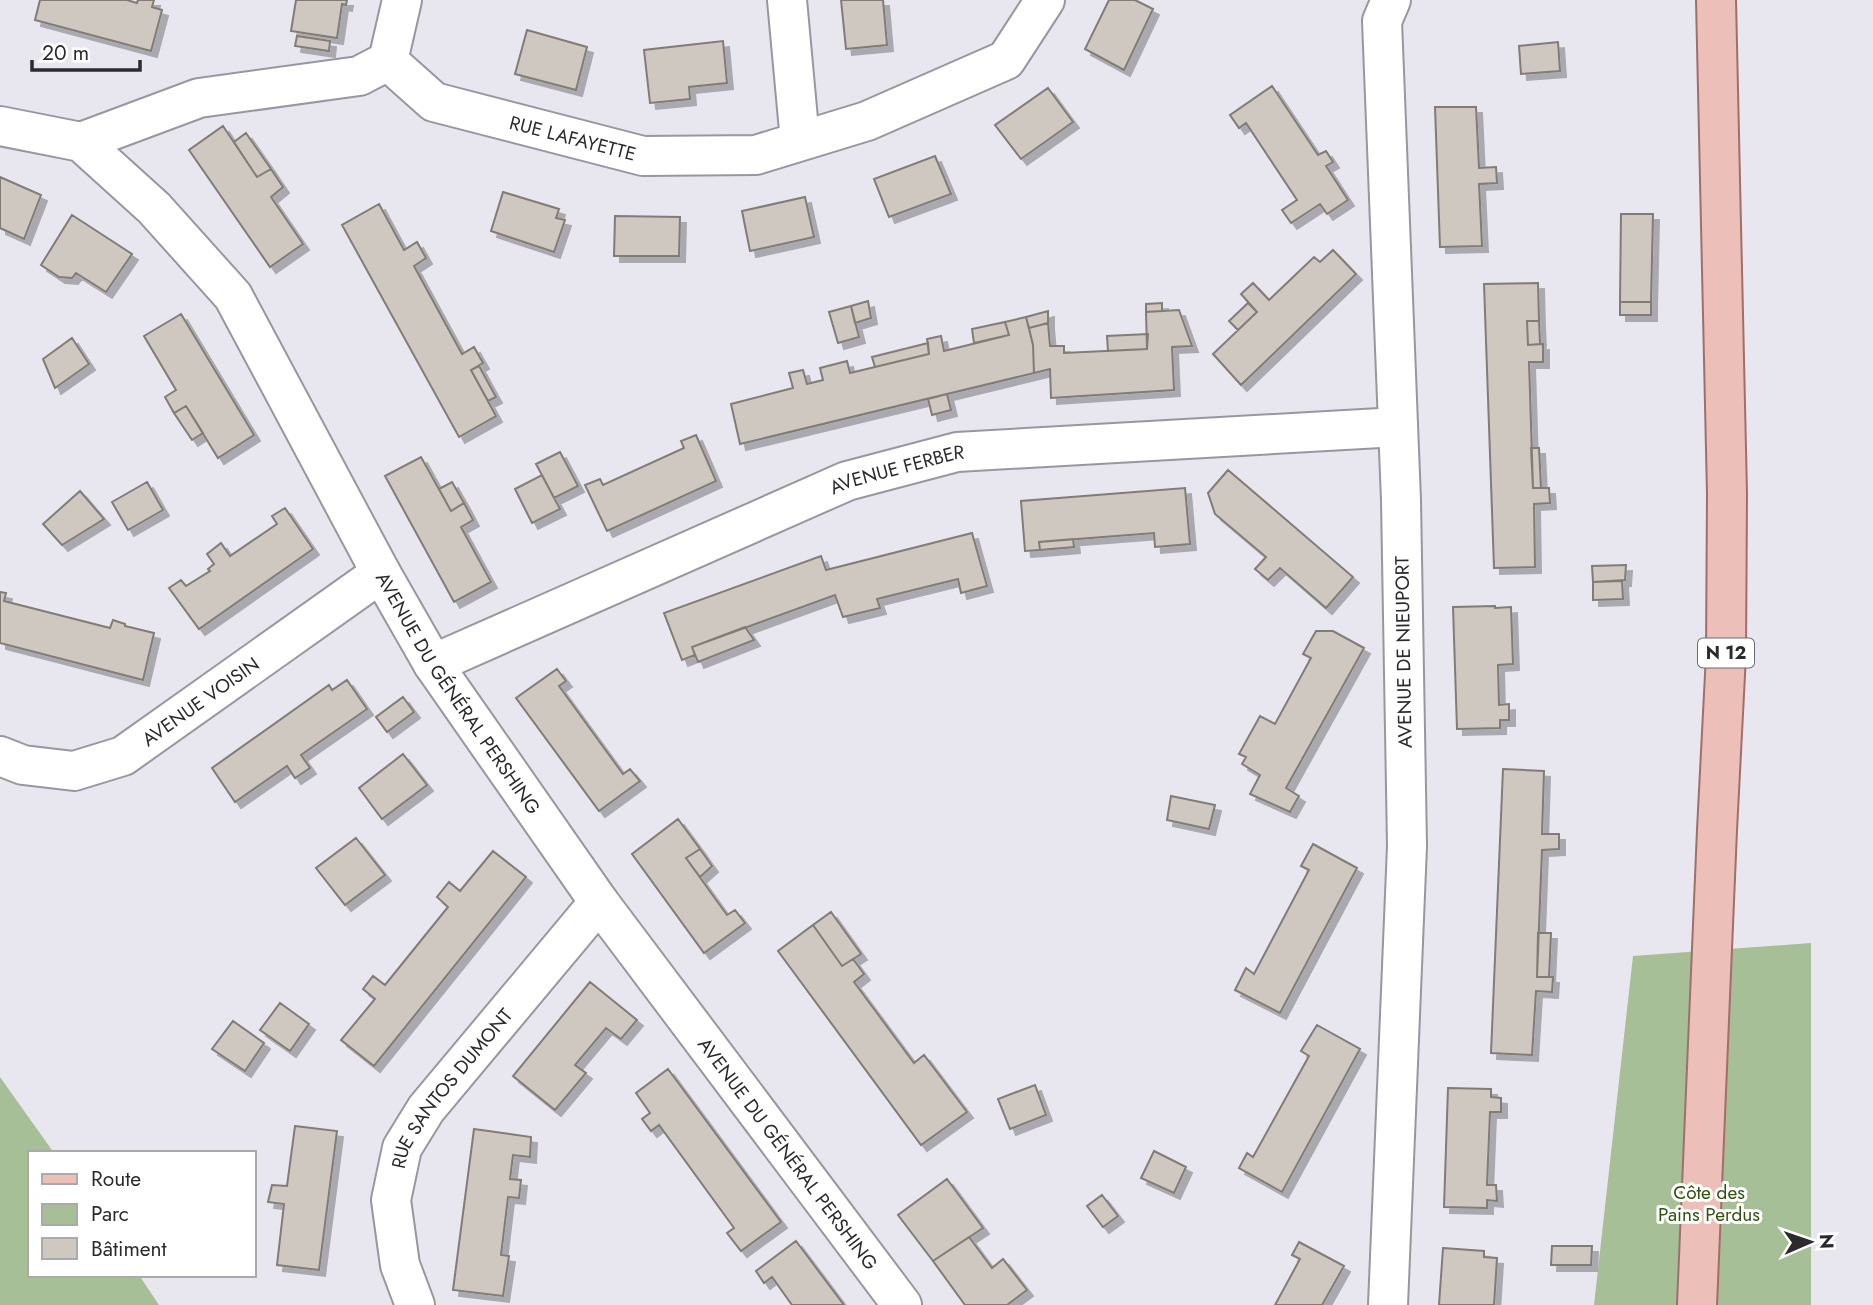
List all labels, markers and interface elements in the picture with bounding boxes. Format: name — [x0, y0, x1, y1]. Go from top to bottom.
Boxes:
scale bar — [32, 28, 140, 72]
text: 20 m — [42, 38, 89, 68]
street label: RUE LAFAYETTE — [507, 109, 639, 168]
street label: AVENUE FERBER — [825, 439, 965, 501]
street label: AVENUE DE NIEUPORT — [1388, 556, 1419, 748]
street label: AVENUE DU GÉNÉRAL PERSHING — [369, 567, 547, 820]
road number: N 12 — [1698, 638, 1754, 668]
street label: AVENUE VOISIN — [136, 651, 265, 753]
street label: RUE SANTOS DUMONT — [385, 1002, 519, 1171]
street label: AVENUE DU GÉNÉRAL PERSHING — [691, 1032, 884, 1276]
legend — [28, 1151, 256, 1277]
text: Route — [91, 1164, 141, 1194]
park label: Côte des Pains Perdus — [1658, 1179, 1760, 1228]
text: Parc — [91, 1199, 129, 1229]
north arrow — [1775, 1207, 1845, 1277]
text: N — [1813, 1233, 1840, 1249]
text: Bâtiment — [91, 1234, 167, 1264]

